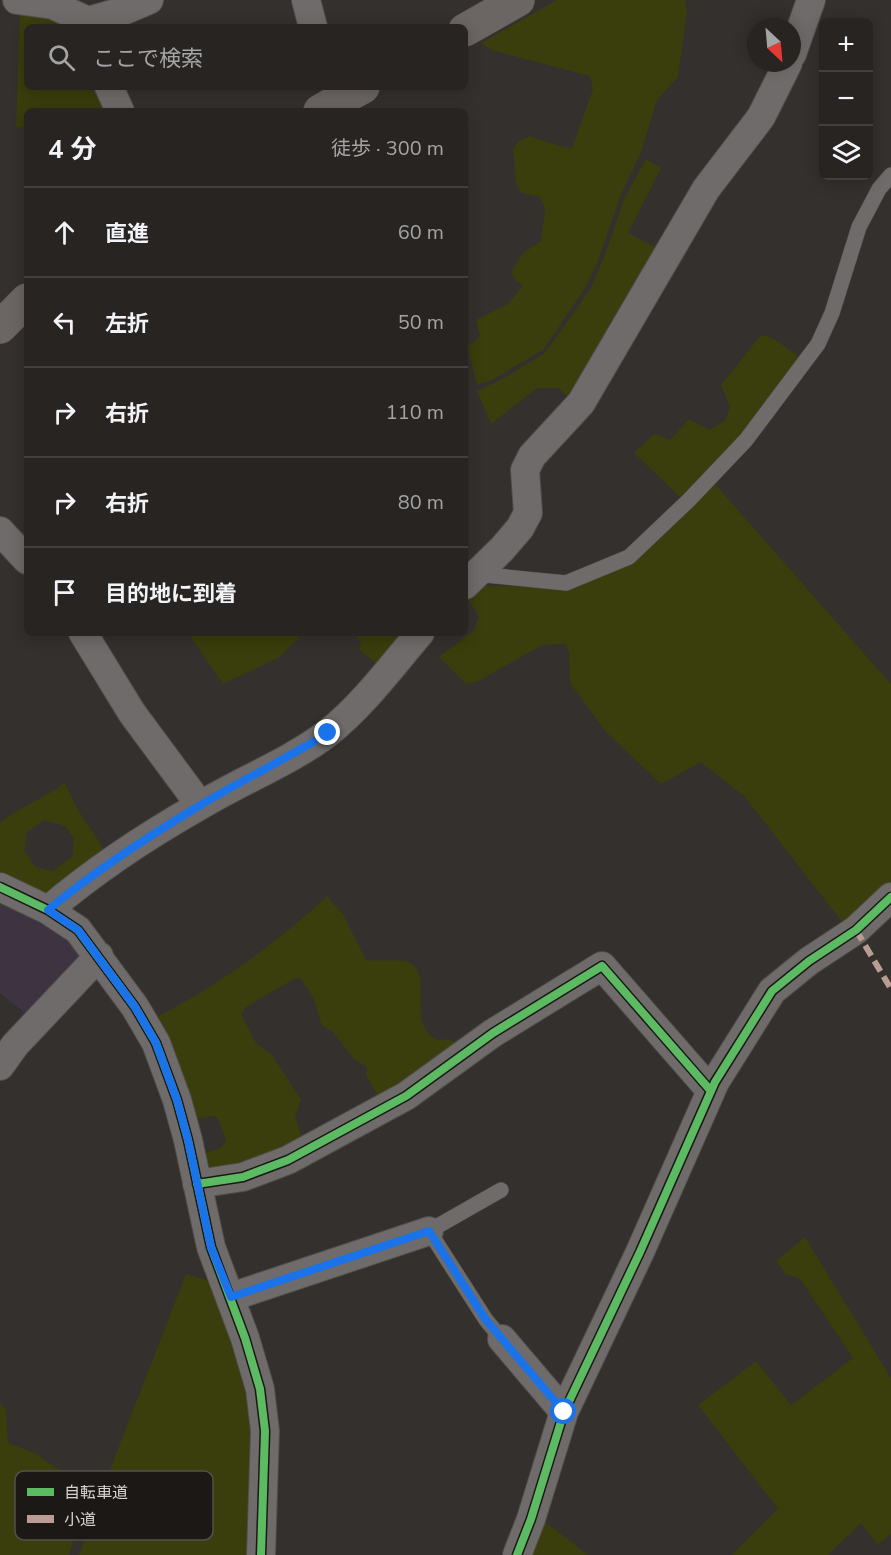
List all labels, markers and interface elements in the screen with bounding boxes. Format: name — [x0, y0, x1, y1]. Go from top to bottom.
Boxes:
north arrow — [747, 18, 801, 72]
map controls — [819, 18, 873, 180]
button: + — [819, 18, 873, 72]
search box — [24, 24, 468, 90]
icon: search — [45, 41, 78, 74]
text: ここで検索 — [93, 44, 203, 74]
button: − — [819, 72, 873, 126]
button: layers — [819, 126, 873, 180]
text: 4 分 — [48, 132, 97, 167]
text: 徒歩 · 300 m — [331, 135, 444, 162]
icon: ahead — [48, 216, 81, 249]
text: 直進 — [105, 219, 149, 249]
text: 60 m — [398, 219, 444, 246]
icon: left — [48, 306, 81, 339]
text: 左折 — [105, 309, 149, 339]
text: 50 m — [398, 309, 444, 336]
icon: right — [48, 396, 81, 429]
text: 右折 — [105, 399, 149, 429]
text: 110 m — [386, 399, 444, 426]
icon: right — [48, 486, 81, 519]
text: 右折 — [105, 489, 149, 519]
text: 80 m — [398, 489, 444, 516]
icon: arrive — [48, 576, 81, 609]
text: 目的地に到着 — [105, 579, 237, 609]
route end — [314, 719, 340, 745]
route start — [550, 1398, 576, 1424]
legend — [15, 1471, 213, 1540]
text: 自転車道 — [64, 1482, 128, 1504]
text: 小道 — [64, 1509, 96, 1531]

